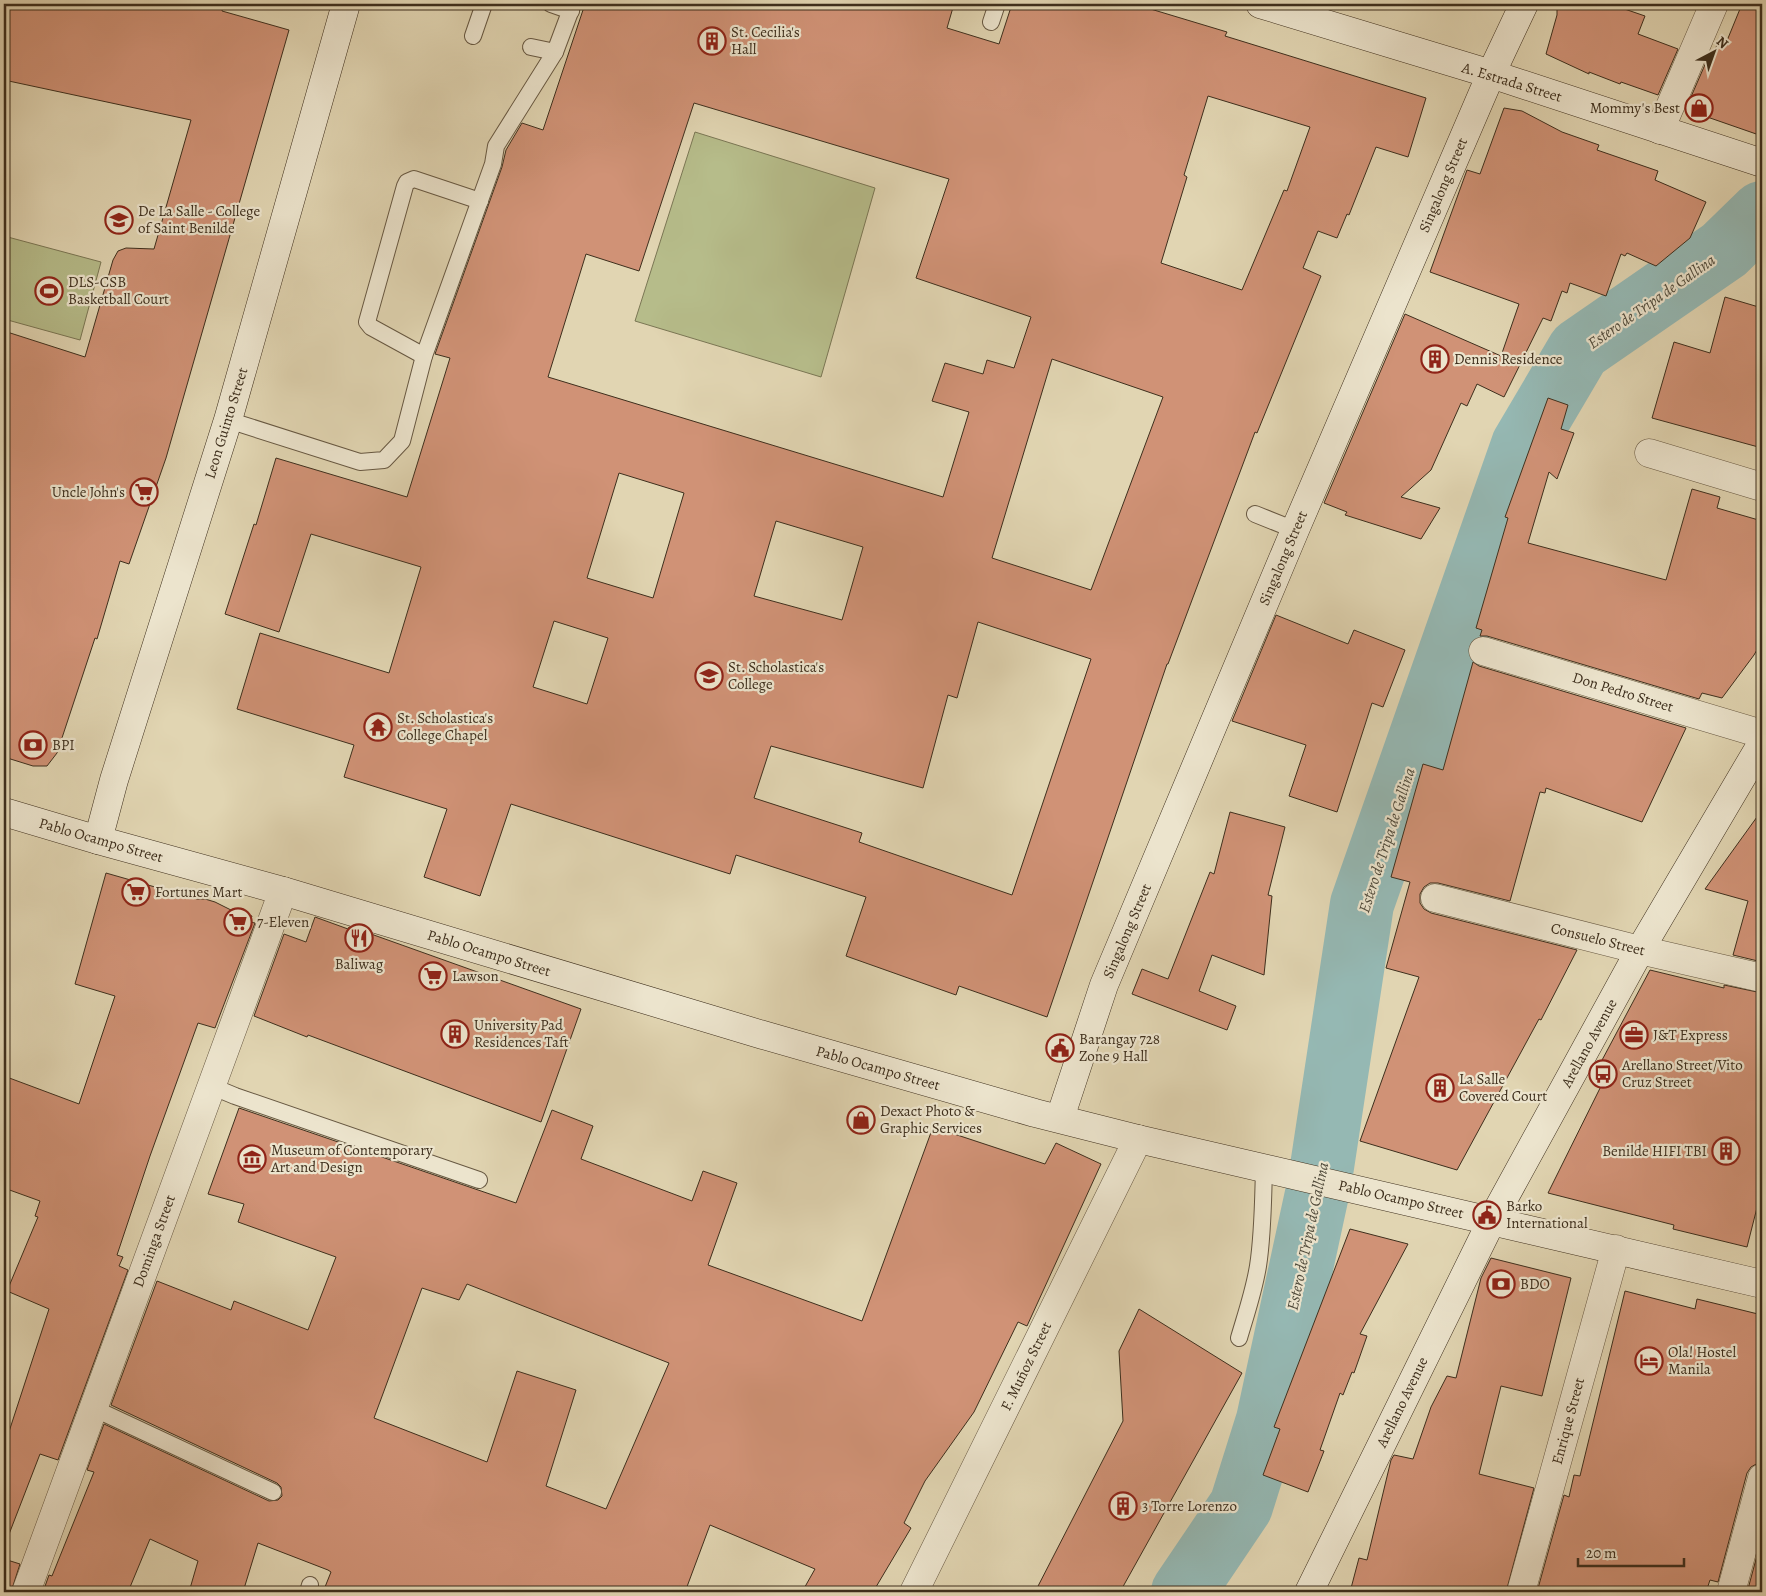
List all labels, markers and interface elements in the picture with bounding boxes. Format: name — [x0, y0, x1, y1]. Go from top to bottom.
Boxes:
place label: St. Cecilia's Hall — [731, 22, 800, 59]
building icon: St. Cecilia's Hall — [697, 26, 727, 56]
north arrow — [1688, 28, 1738, 78]
text: N — [1712, 32, 1732, 53]
street label: A. Estrada Street — [1459, 57, 1564, 107]
shop icon: Mommy's Best — [1684, 93, 1714, 123]
place label: Mommy's Best — [1590, 98, 1680, 118]
street label: Singalong Street — [1414, 134, 1472, 236]
place label: De La Salle - College of Saint Benilde — [138, 201, 260, 238]
school or university icon: De La Salle - College of Saint Benilde — [104, 205, 134, 235]
water label: Estero de Tripa de Gallina — [1583, 249, 1720, 354]
place label: DLS-CSB Basketball Court — [68, 272, 169, 309]
sports icon: DLS-CSB Basketball Court — [34, 276, 64, 306]
building icon: Dennis Residence — [1420, 344, 1450, 374]
place label: Dennis Residence — [1454, 349, 1563, 369]
street label: Leon Guinto Street — [200, 365, 252, 481]
supermarket icon: Uncle John's — [129, 477, 159, 507]
place label: Uncle John's — [52, 482, 125, 502]
street label: Singalong Street — [1254, 507, 1312, 609]
place label: St. Scholastica's College — [728, 657, 824, 694]
school or university icon: St. Scholastica's College — [694, 661, 724, 691]
street label: Don Pedro Street — [1570, 667, 1676, 717]
place label: St. Scholastica's College Chapel — [397, 708, 493, 745]
temple icon: St. Scholastica's College Chapel — [363, 712, 393, 742]
bank icon: BPI — [18, 730, 48, 760]
place label: BPI — [52, 735, 75, 755]
water label: Estero de Tripa de Gallina — [1353, 765, 1421, 915]
street label: Pablo Ocampo Street — [37, 813, 165, 867]
supermarket icon: Fortunes Mart — [121, 877, 151, 907]
street label: Singalong Street — [1098, 880, 1156, 982]
place label: Fortunes Mart — [155, 882, 243, 902]
supermarket icon: 7-Eleven — [223, 907, 253, 937]
place label: 7-Eleven — [257, 912, 309, 932]
street label: Consuelo Street — [1549, 918, 1647, 960]
restaurant icon: Baliwag — [344, 923, 374, 953]
street label: Pablo Ocampo Street — [425, 925, 553, 981]
place label: Baliwag — [335, 954, 384, 974]
supermarket icon: Lawson — [418, 961, 448, 991]
place label: Lawson — [452, 966, 499, 986]
street label: Arellano Avenue — [1556, 995, 1622, 1092]
place label: University Pad Residences Taft — [474, 1015, 569, 1052]
building icon: University Pad Residences Taft — [440, 1019, 470, 1049]
office icon: J&T Express — [1619, 1020, 1649, 1050]
place label: J&T Express — [1653, 1025, 1728, 1045]
place label: Barangay 728 Zone 9 Hall — [1079, 1029, 1160, 1066]
public building icon: Barangay 728 Zone 9 Hall — [1045, 1033, 1075, 1063]
street label: Pablo Ocampo Street — [814, 1041, 942, 1095]
place label: Arellano Street/Vito Cruz Street — [1621, 1055, 1743, 1092]
bus stop icon: Arellano Street/Vito Cruz Street — [1588, 1059, 1618, 1089]
place label: La Salle Covered Court — [1459, 1069, 1547, 1106]
building icon: La Salle Covered Court — [1425, 1073, 1455, 1103]
place label: Dexact Photo & Graphic Services — [880, 1101, 982, 1138]
shop icon: Dexact Photo & Graphic Services — [846, 1105, 876, 1135]
building icon: Benilde HIFI TBI — [1711, 1136, 1741, 1166]
place label: Museum of Contemporary Art and Design — [270, 1140, 433, 1177]
place label: Benilde HIFI TBI — [1602, 1141, 1707, 1161]
museum icon: Museum of Contemporary Art and Design — [237, 1144, 267, 1174]
water label: Estero de Tripa de Gallina — [1282, 1159, 1335, 1312]
street label: Pablo Ocampo Street — [1336, 1175, 1466, 1223]
street label: Dominga Street — [128, 1192, 180, 1290]
place label: Barko International — [1506, 1196, 1588, 1233]
public building icon: Barko International — [1472, 1200, 1502, 1230]
bank icon: BDO — [1486, 1269, 1516, 1299]
place label: BDO — [1520, 1274, 1550, 1294]
street label: F. Muñoz Street — [996, 1318, 1056, 1414]
place label: Ola! Hostel Manila — [1668, 1342, 1736, 1379]
hotel icon: Ola! Hostel Manila — [1634, 1346, 1664, 1376]
street label: Arellano Avenue — [1371, 1353, 1433, 1452]
street label: Enrique Street — [1547, 1375, 1589, 1467]
building icon: 3 Torre Lorenzo — [1108, 1491, 1138, 1521]
place label: 3 Torre Lorenzo — [1142, 1496, 1237, 1516]
scale bar — [1578, 1536, 1685, 1568]
text: 20 m — [1586, 1543, 1617, 1563]

